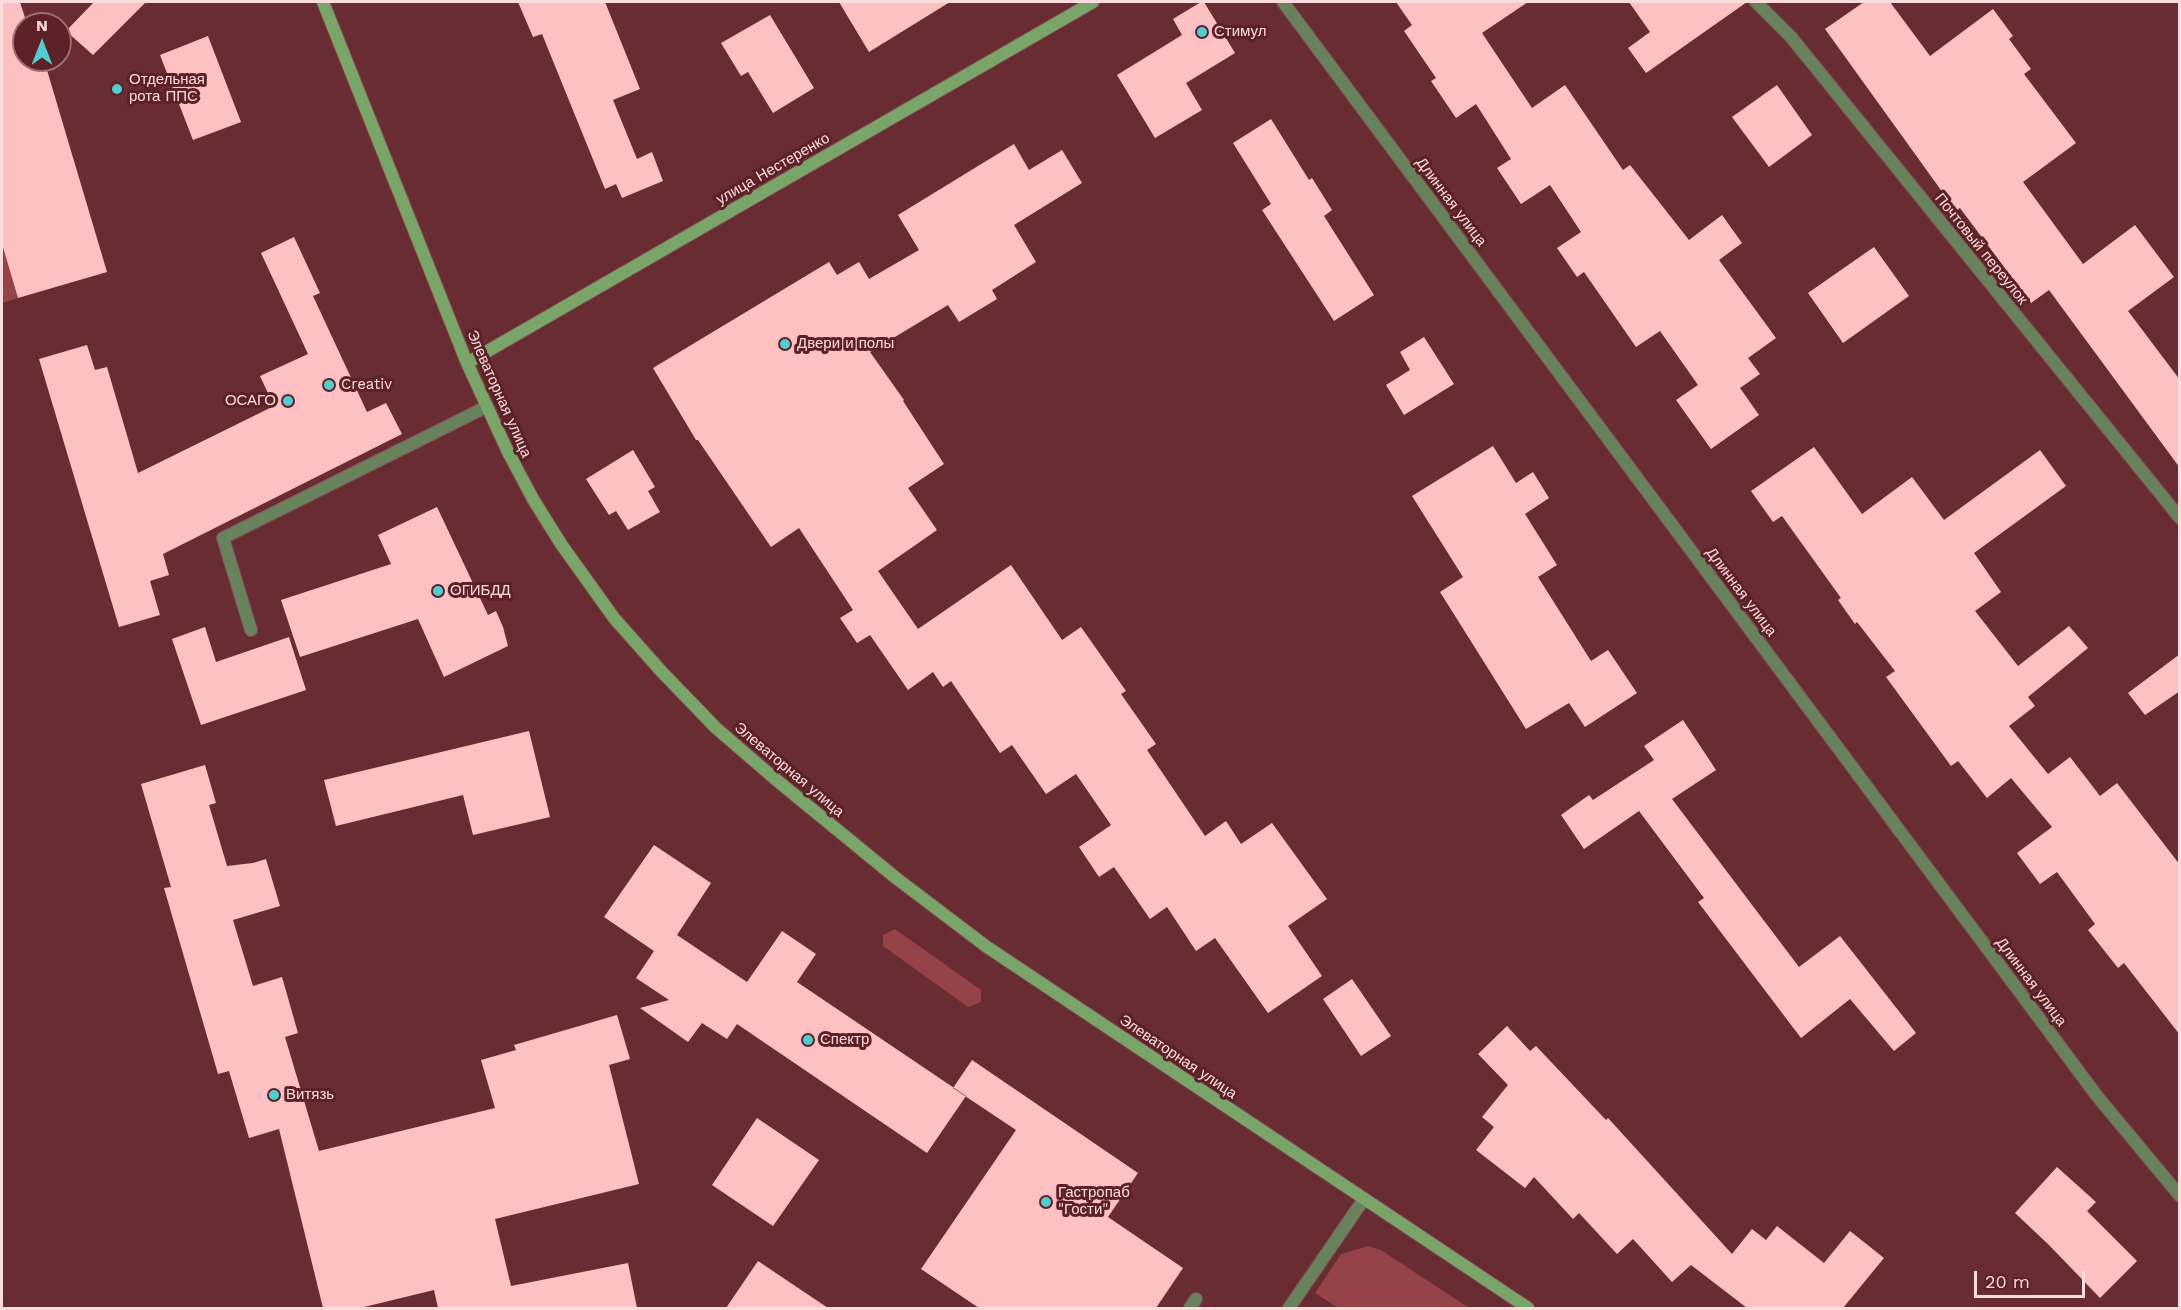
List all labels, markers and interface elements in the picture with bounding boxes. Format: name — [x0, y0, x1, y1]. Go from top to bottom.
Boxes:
north arrow — [12, 12, 72, 72]
text: N — [36, 16, 48, 35]
place label: Стимул — [1214, 23, 1266, 41]
marker: Стимул — [1195, 25, 1209, 39]
place label: Отдельная рота ППС — [129, 71, 205, 106]
marker: Отдельная рота ППС — [110, 82, 124, 96]
street label: улица Нестеренко — [713, 129, 833, 209]
street label: Длинная улица — [1412, 154, 1490, 250]
street label: Почтовый переулок — [1931, 190, 2031, 308]
street label: Элеваторная улица — [463, 327, 535, 461]
place label: Двери и полы — [797, 335, 894, 353]
marker: Двери и полы — [778, 337, 792, 351]
place label: Creativ — [341, 376, 392, 394]
marker: Creativ — [322, 378, 336, 392]
place label: ОСАГО — [225, 392, 276, 410]
marker: ОСАГО — [281, 394, 295, 408]
street label: Длинная улица — [1702, 544, 1780, 640]
place label: ОГИБДД — [450, 582, 511, 600]
marker: ОГИБДД — [431, 584, 445, 598]
street label: Элеваторная улица — [730, 719, 848, 821]
street label: Длинная улица — [1992, 934, 2070, 1030]
street label: Элеваторная улица — [1116, 1011, 1240, 1103]
place label: Спектр — [820, 1031, 869, 1049]
marker: Спектр — [801, 1033, 815, 1047]
place label: Витязь — [286, 1086, 334, 1104]
marker: Витязь — [267, 1088, 281, 1102]
place label: Гастропаб "Гости" — [1058, 1184, 1130, 1219]
marker: Гастропаб "Гости" — [1039, 1195, 1053, 1209]
scale bar — [1977, 1259, 2088, 1297]
text: 20 m — [1985, 1271, 2030, 1292]

